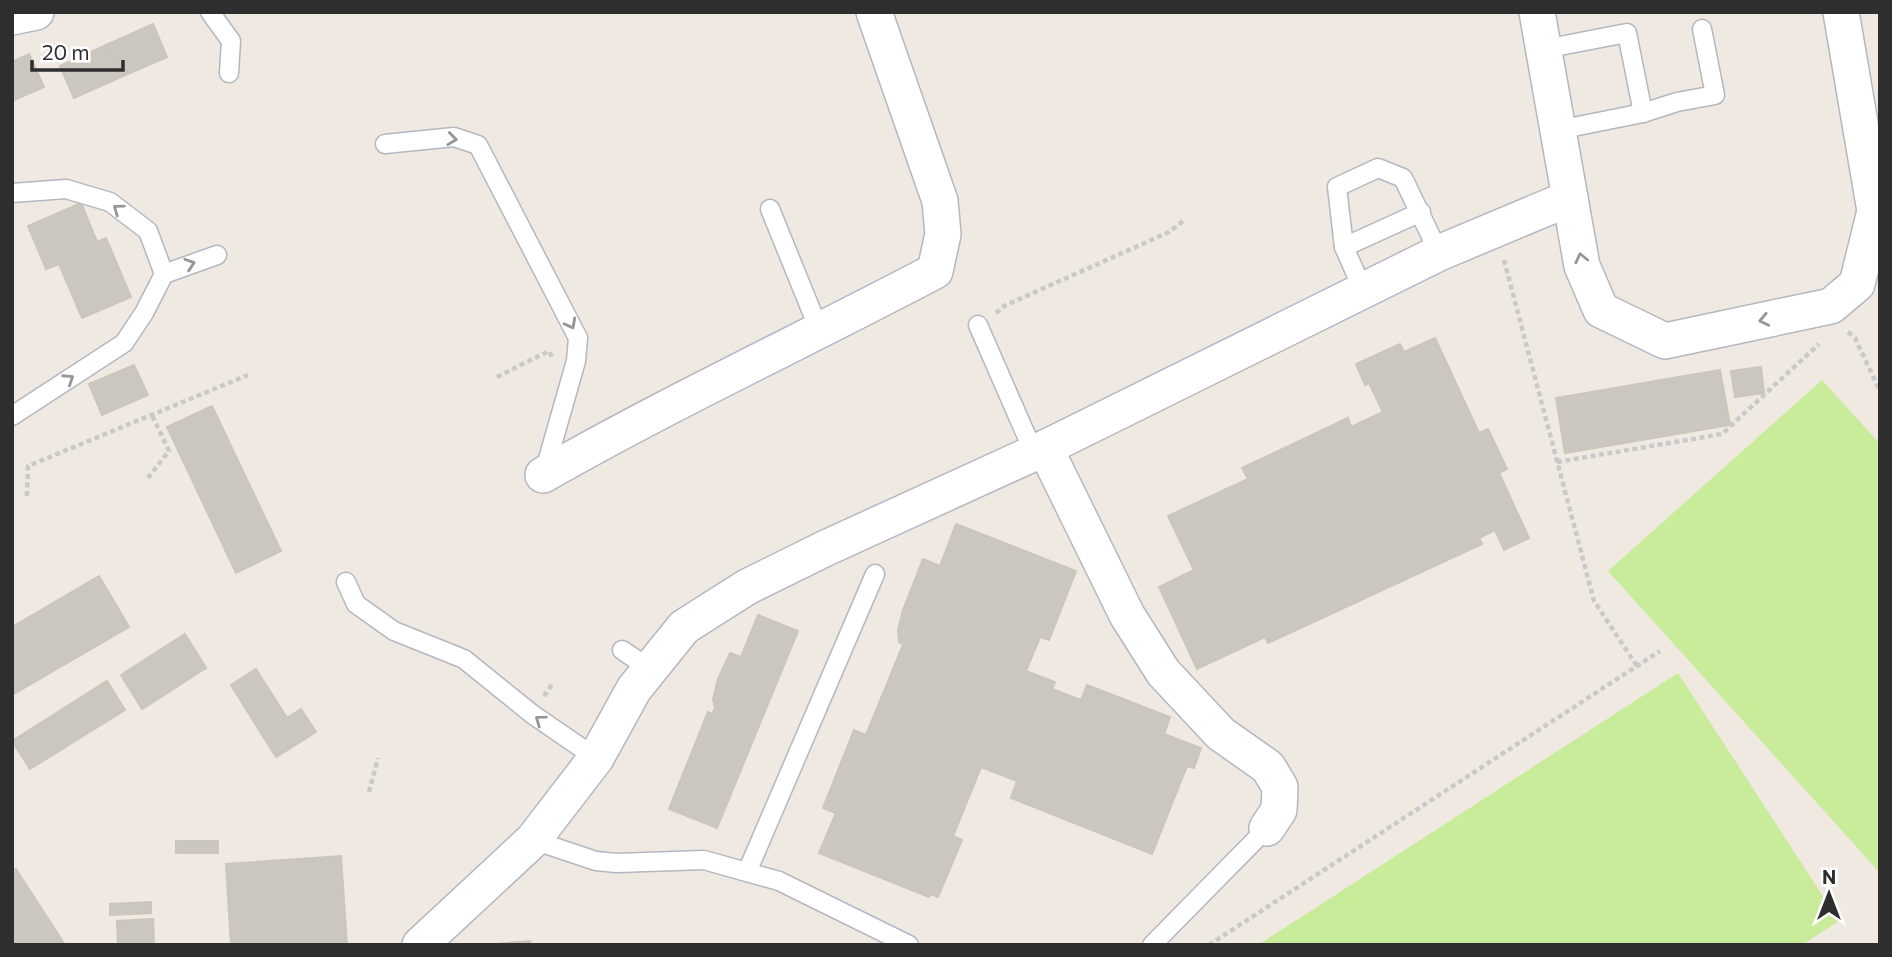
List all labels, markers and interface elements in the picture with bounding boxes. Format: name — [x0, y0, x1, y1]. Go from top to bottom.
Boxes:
scale bar — [32, 28, 122, 72]
text: 20 m — [42, 39, 90, 64]
one-way arrow — [447, 132, 458, 147]
one-way arrow — [114, 205, 126, 217]
one-way arrow — [1575, 253, 1589, 265]
one-way arrow — [184, 258, 196, 272]
one-way arrow — [1758, 312, 1770, 327]
one-way arrow — [562, 317, 576, 329]
one-way arrow — [61, 374, 74, 387]
one-way arrow — [535, 716, 547, 728]
north arrow — [1794, 859, 1864, 929]
text: N — [1822, 865, 1836, 888]

